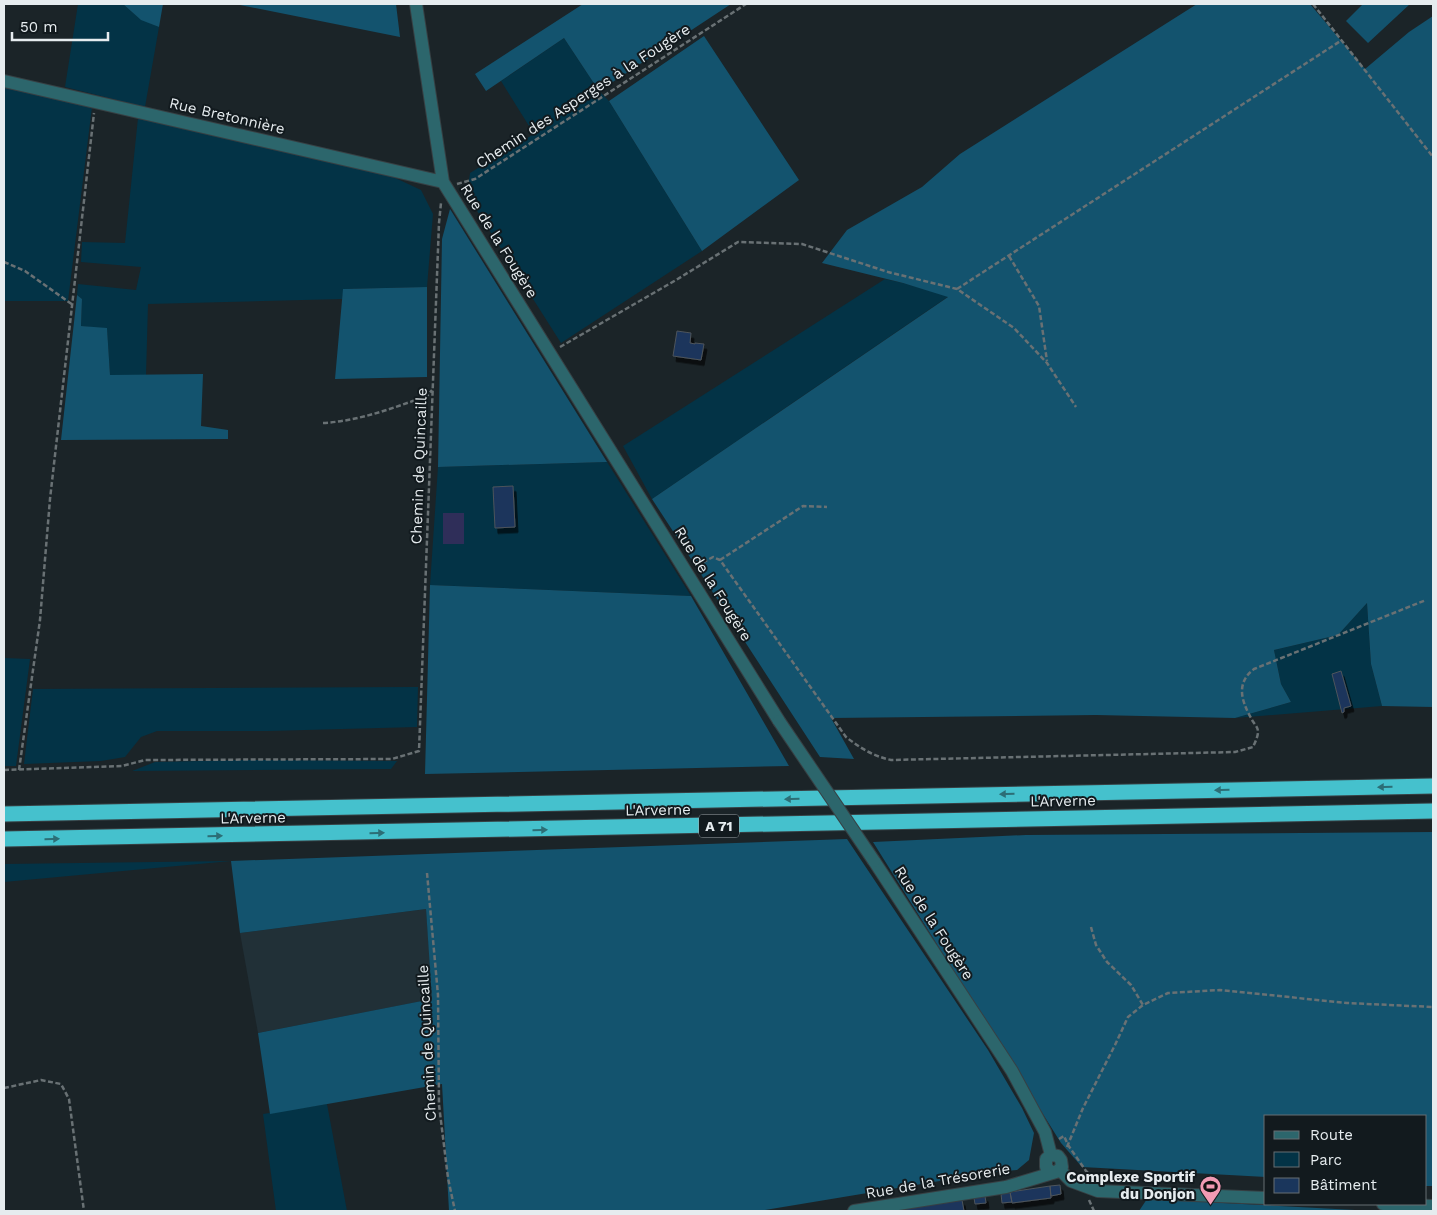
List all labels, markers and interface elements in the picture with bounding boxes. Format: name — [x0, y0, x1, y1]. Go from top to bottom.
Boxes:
scale bar — [12, 10, 109, 42]
text: 50 m — [20, 18, 57, 36]
street label: Chemin des Asperges à la Fougère — [473, 20, 693, 172]
street label: Rue Bretonnière — [167, 94, 287, 138]
street label: Rue de la Fougère — [456, 180, 542, 302]
street label: Chemin de Quincaille — [407, 387, 431, 545]
street label: Rue de la Fougère — [670, 523, 756, 645]
one-way arrow — [1376, 783, 1392, 791]
one-way arrow — [1214, 787, 1230, 795]
one-way arrow — [999, 791, 1015, 799]
street label: L'Arverne — [1030, 791, 1096, 811]
one-way arrow — [784, 795, 800, 803]
street label: L'Arverne — [625, 800, 691, 820]
street label: L'Arverne — [220, 808, 286, 828]
road number: A 71 — [699, 814, 739, 838]
one-way arrow — [532, 825, 548, 833]
one-way arrow — [370, 829, 386, 837]
one-way arrow — [207, 832, 223, 840]
one-way arrow — [45, 835, 61, 843]
street label: Rue de la Fougère — [891, 863, 977, 983]
street label: Chemin de Quincaille — [414, 964, 440, 1122]
legend — [1264, 1115, 1427, 1205]
text: Route — [1310, 1126, 1353, 1144]
text: Parc — [1310, 1151, 1342, 1169]
street label: Rue de la Trésorerie — [864, 1159, 1012, 1203]
place label: Complexe Sportif du Donjon — [1066, 1168, 1196, 1203]
sports icon: Complexe Sportif du Donjon — [1199, 1174, 1223, 1205]
text: Bâtiment — [1310, 1176, 1377, 1194]

